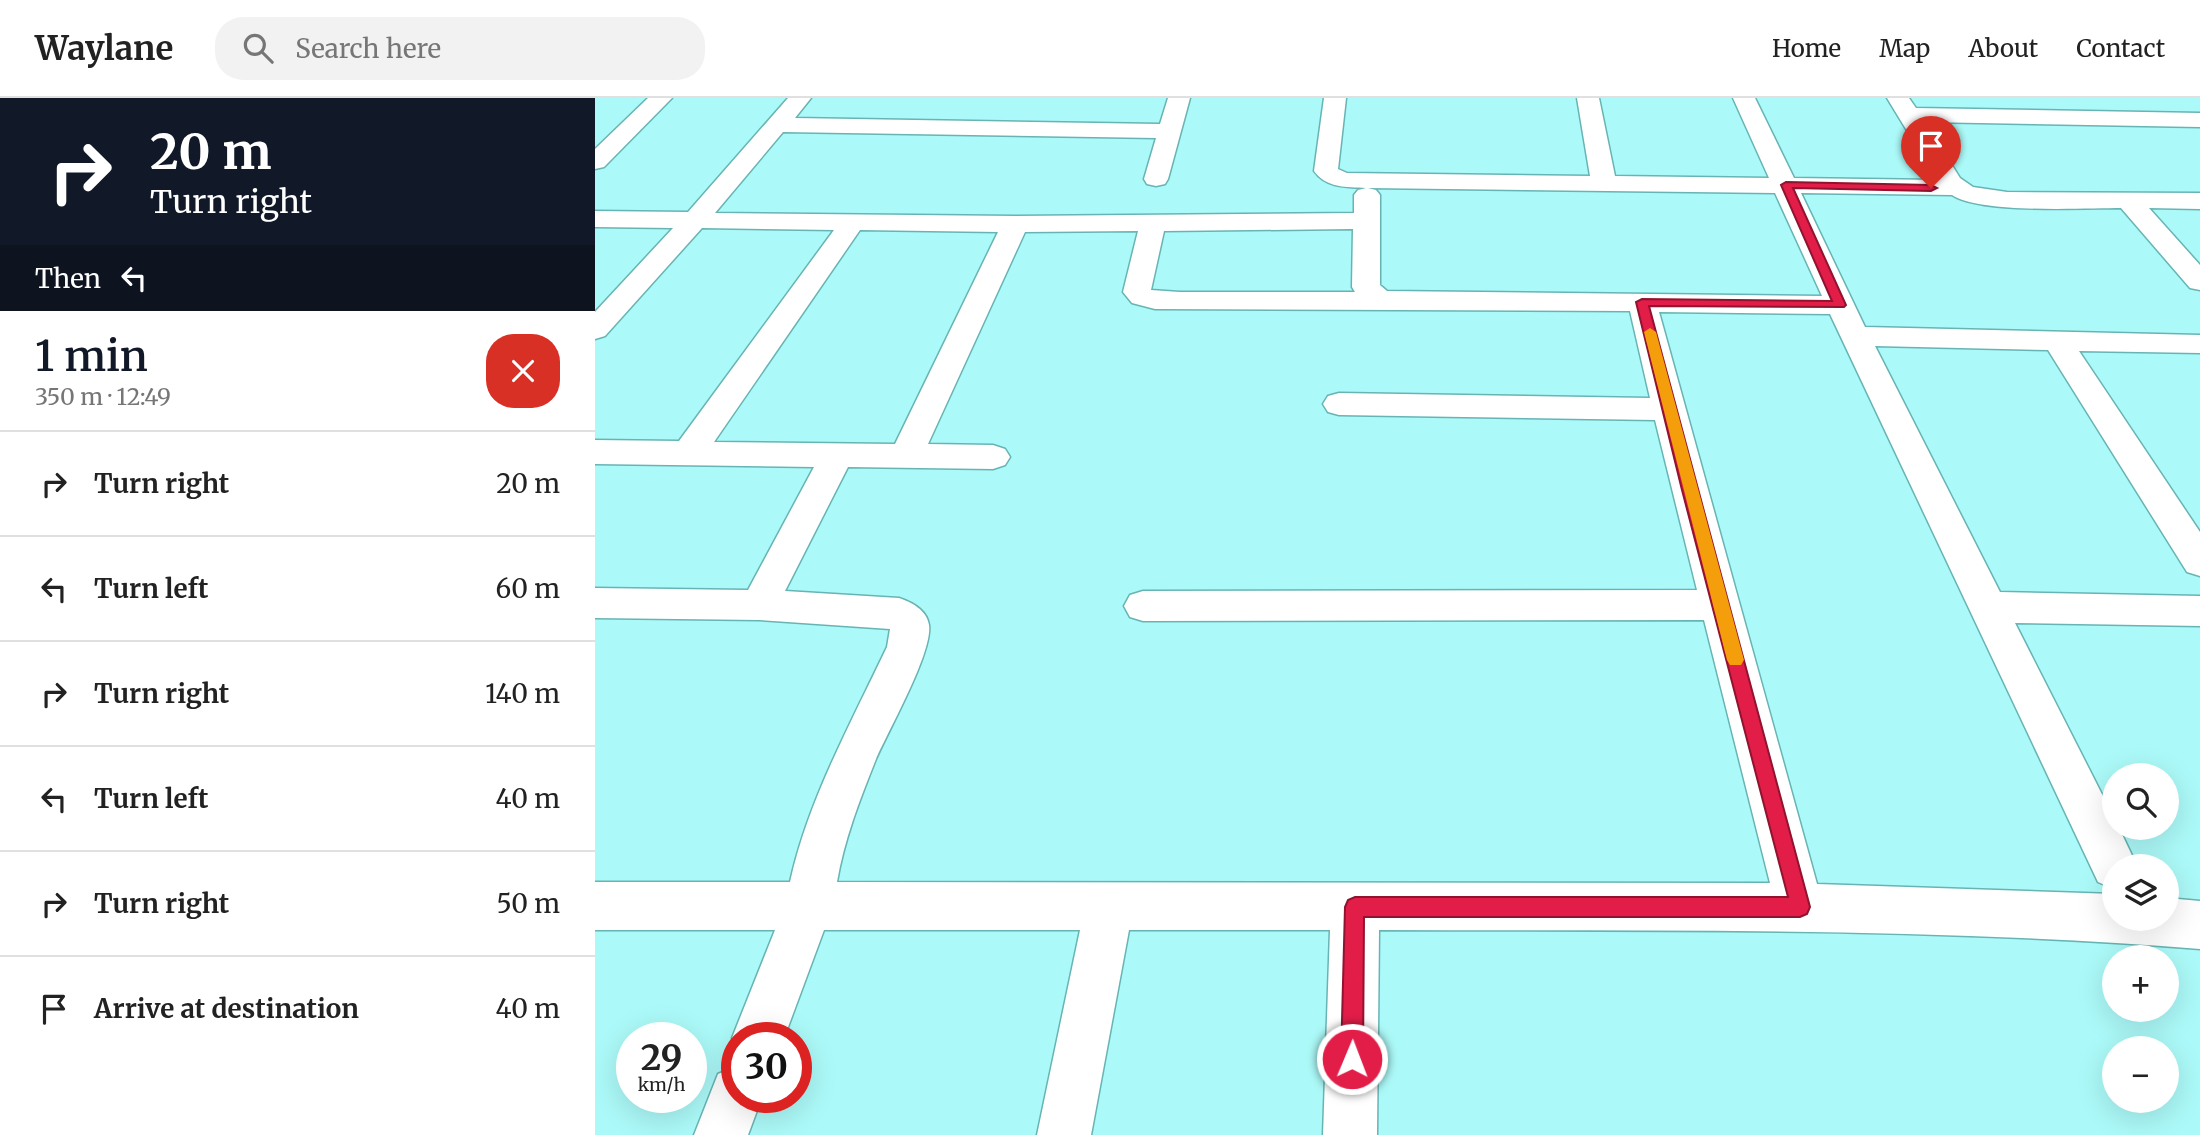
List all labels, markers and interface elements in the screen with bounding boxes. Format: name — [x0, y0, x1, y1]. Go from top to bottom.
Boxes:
search box — [215, 17, 705, 80]
text: Waylane — [35, 28, 173, 69]
icon: search — [239, 29, 277, 67]
text: Search here — [295, 32, 441, 65]
text: Home — [1772, 33, 1841, 64]
text: Map — [1879, 33, 1930, 64]
text: About — [1968, 33, 2038, 64]
text: Contact — [2076, 33, 2165, 64]
pin — [1901, 116, 1961, 188]
text: 20 m — [150, 121, 271, 182]
icon: right — [35, 126, 126, 217]
icon: arrive — [1912, 127, 1950, 165]
text: Turn right — [150, 182, 312, 222]
icon: left — [115, 259, 153, 297]
text: Then — [35, 262, 101, 295]
text: 1 min — [35, 330, 148, 382]
button: close — [486, 334, 560, 408]
text: 350 m · 12:49 — [35, 382, 171, 411]
icon: right — [35, 465, 73, 503]
text: Turn right — [94, 467, 229, 500]
text: 20 m — [496, 467, 560, 500]
icon: left — [35, 570, 73, 608]
text: Turn left — [94, 572, 208, 605]
text: 60 m — [496, 572, 560, 605]
icon: right — [35, 675, 73, 713]
text: Turn right — [94, 677, 229, 710]
text: 140 m — [485, 677, 560, 710]
map controls — [2102, 763, 2179, 1113]
button: search — [2102, 763, 2179, 840]
icon: left — [35, 780, 73, 818]
text: Turn left — [94, 782, 208, 815]
text: 40 m — [496, 782, 560, 815]
button: layers — [2102, 854, 2179, 931]
icon: right — [35, 885, 73, 923]
text: Turn right — [94, 887, 229, 920]
text: 50 m — [496, 887, 560, 920]
button: + — [2102, 945, 2179, 1022]
icon: arrive — [35, 990, 73, 1028]
text: Arrive at destination — [94, 992, 359, 1025]
text: 40 m — [496, 992, 560, 1025]
speed limit sign: 30 — [721, 1022, 812, 1113]
position arrow — [1315, 1022, 1389, 1096]
text: 29 — [641, 1036, 682, 1080]
button: − — [2102, 1036, 2179, 1113]
text: km/h — [638, 1073, 685, 1096]

